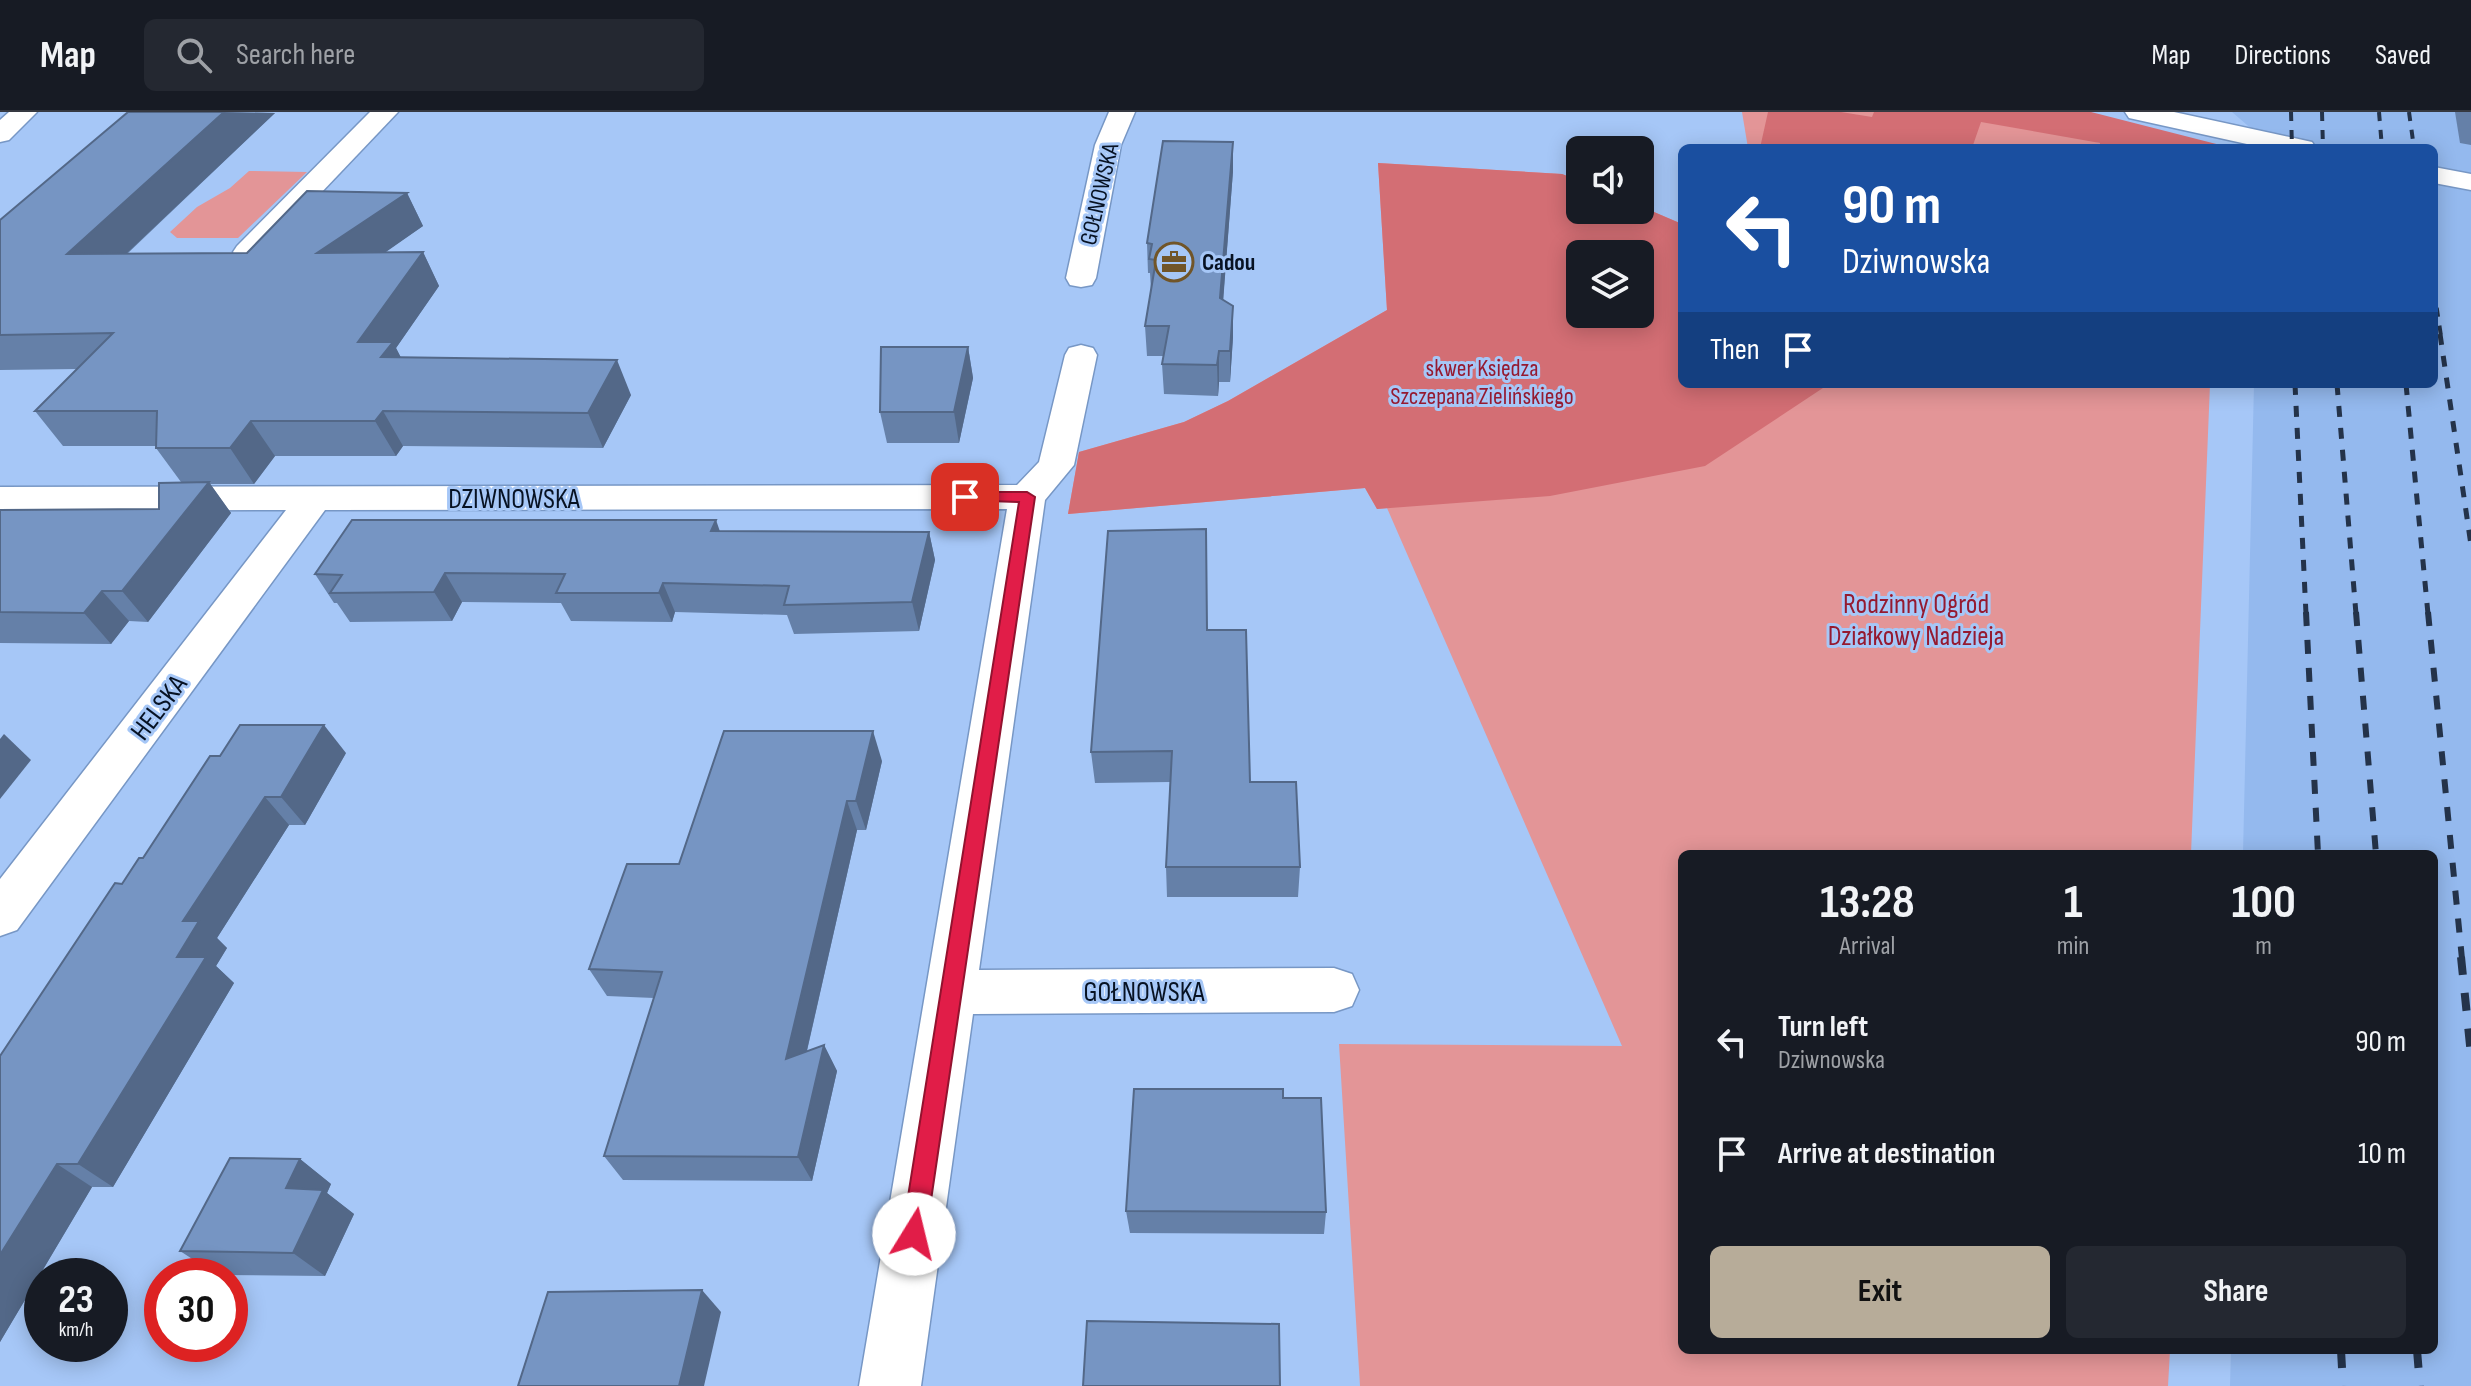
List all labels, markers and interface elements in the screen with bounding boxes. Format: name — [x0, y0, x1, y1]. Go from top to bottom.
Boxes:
search box — [144, 19, 704, 91]
text: Map — [40, 33, 96, 78]
icon: search — [172, 33, 216, 77]
text: Search here — [236, 37, 355, 73]
text: Map — [2152, 39, 2191, 72]
text: Directions — [2235, 39, 2331, 72]
text: Saved — [2375, 39, 2431, 72]
map controls — [1566, 136, 1654, 328]
button: sound — [1566, 136, 1654, 224]
street label: GOŁNOWSKA — [1074, 140, 1125, 248]
text: 90 m — [1842, 173, 1941, 240]
icon: left — [1710, 176, 1814, 280]
button: layers — [1566, 240, 1654, 328]
office icon: Cadou — [1153, 241, 1195, 283]
text: Dziwnowska — [1842, 241, 1990, 284]
place label: Cadou — [1202, 248, 1255, 277]
icon: arrive — [1776, 328, 1820, 372]
text: Then — [1710, 332, 1760, 368]
park label: skwer Księdza Szczepana Zielińskiego — [1390, 354, 1574, 411]
pin — [931, 463, 999, 531]
icon: arrive — [943, 475, 987, 519]
street label: DZIWNOWSKA — [448, 483, 581, 516]
park label: Rodzinny Ogród Działkowy Nadzieja — [1828, 588, 2004, 653]
street label: HELSKA — [124, 668, 195, 747]
text: 13:28 — [1820, 874, 1915, 931]
text: 1 — [2064, 874, 2082, 931]
text: 100 — [2231, 874, 2296, 931]
text: Arrival — [1839, 931, 1895, 962]
text: min — [2057, 931, 2089, 962]
text: m — [2255, 931, 2272, 962]
street label: GOŁNOWSKA — [1084, 976, 1206, 1009]
text: Turn left — [1778, 1009, 1868, 1045]
icon: left — [1710, 1020, 1754, 1064]
text: 90 m — [2355, 1024, 2406, 1060]
text: Dziwnowska — [1778, 1045, 1885, 1076]
icon: arrive — [1710, 1132, 1754, 1176]
text: Arrive at destination — [1778, 1136, 1995, 1172]
text: 10 m — [2358, 1136, 2406, 1172]
position arrow — [872, 1192, 956, 1276]
button: Exit — [1710, 1246, 2050, 1338]
button: Share — [2066, 1246, 2406, 1338]
speed limit sign: 30 — [144, 1258, 248, 1362]
text: 23 — [58, 1276, 94, 1324]
text: km/h — [59, 1318, 93, 1342]

